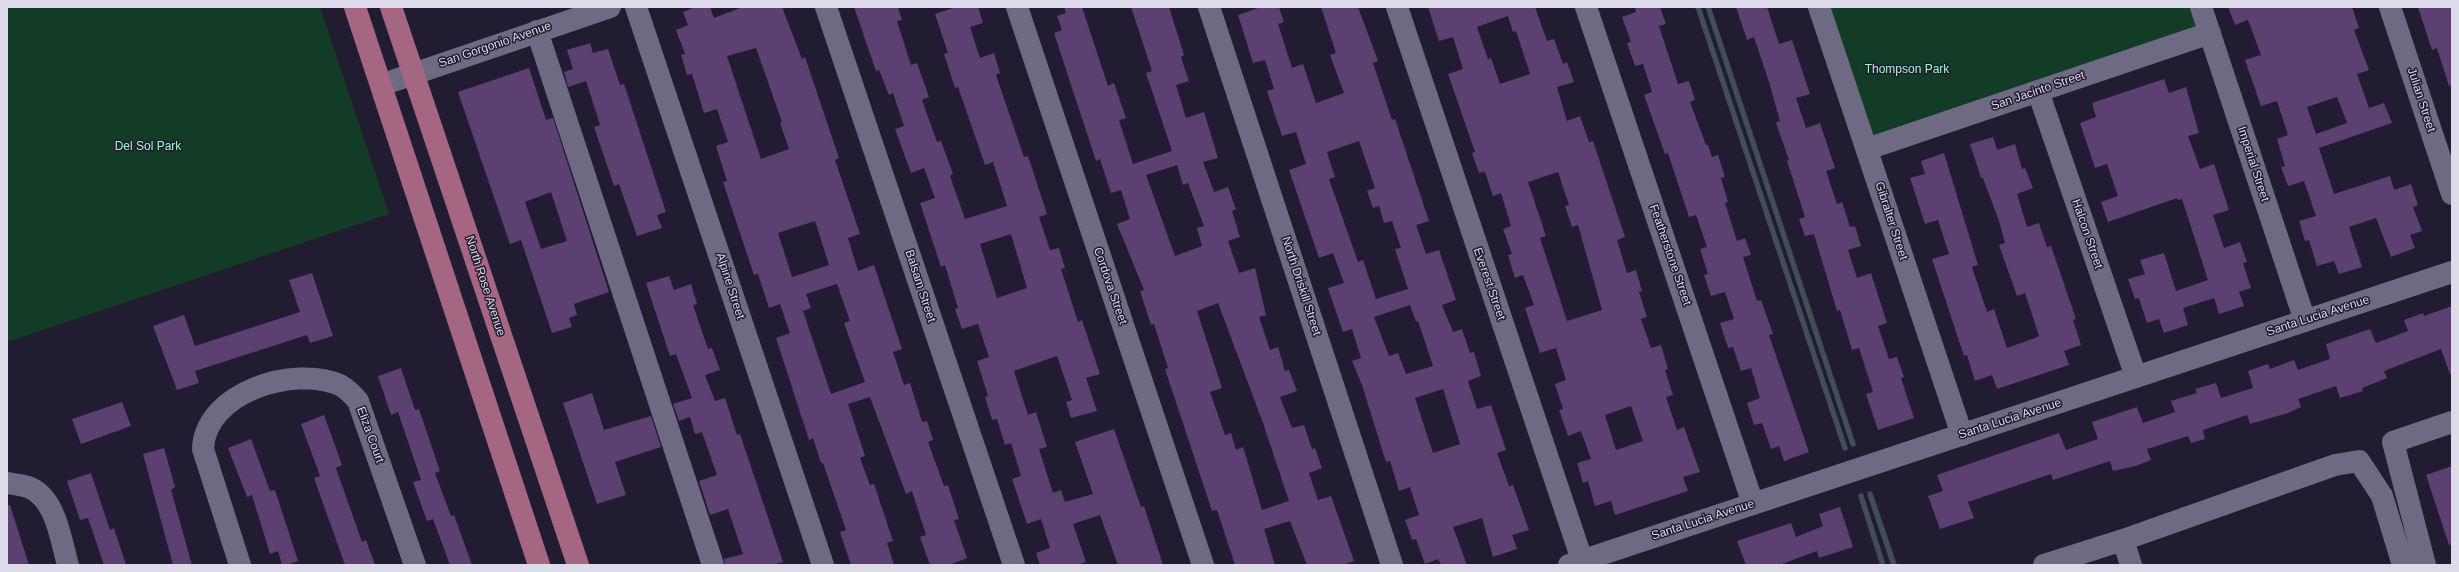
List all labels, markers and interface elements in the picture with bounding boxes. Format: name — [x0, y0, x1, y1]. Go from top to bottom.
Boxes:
street label: San Gorgonio Avenue — [437, 19, 553, 71]
park label: Thompson Park — [1865, 63, 1949, 77]
street label: Julian Street — [2404, 66, 2438, 134]
street label: San Jacinto Street — [1989, 68, 2087, 114]
street label: Imperial Street — [2234, 125, 2272, 203]
park label: Del Sol Park — [115, 140, 181, 154]
street label: Gibralter Street — [1872, 180, 1910, 262]
street label: Halcon Street — [2068, 197, 2106, 271]
street label: Featherstone Street — [1646, 203, 1694, 307]
street label: North Rose Avenue — [462, 234, 508, 338]
street label: North Driskill Street — [1278, 235, 1324, 337]
street label: Cordova Street — [1090, 246, 1130, 326]
street label: Everest Street — [1470, 246, 1508, 322]
street label: Balsam Street — [902, 248, 938, 324]
street label: Alpine Street — [713, 251, 747, 321]
street label: Santa Lucia Avenue — [2265, 293, 2371, 339]
street label: Santa Lucia Avenue — [1957, 396, 2063, 442]
street label: Eliza Court — [353, 405, 387, 465]
street label: Santa Lucia Avenue — [1650, 497, 1756, 543]

